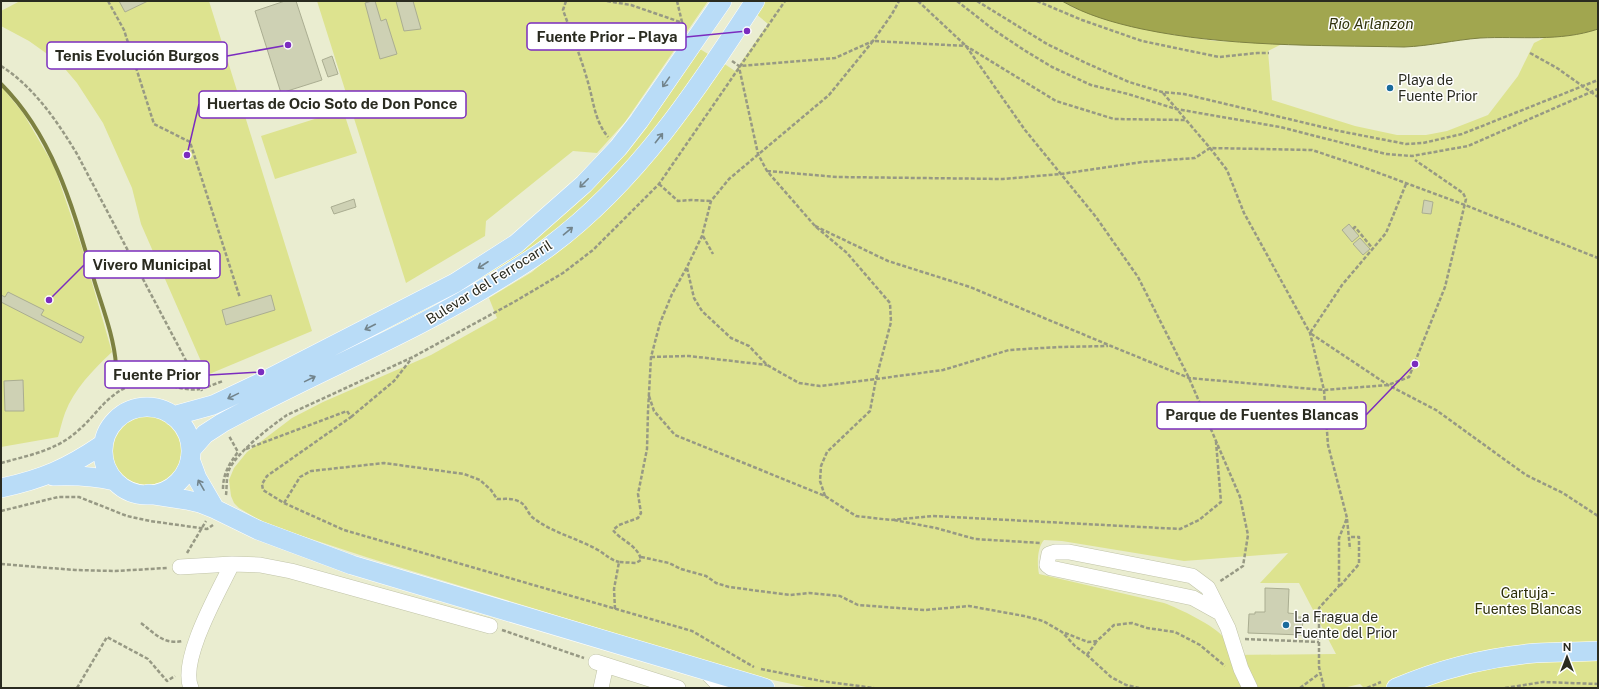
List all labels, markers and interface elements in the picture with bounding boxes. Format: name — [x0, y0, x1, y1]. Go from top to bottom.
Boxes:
water label: Río Arlanzon — [1328, 15, 1414, 32]
callout: Fuente Prior – Playa — [527, 23, 686, 50]
text: Fuente Prior – Playa — [536, 28, 678, 45]
callout: Tenis Evolución Burgos — [47, 42, 227, 69]
text: Tenis Evolución Burgos — [55, 47, 219, 64]
place label: Playa de Fuente Prior — [1398, 72, 1478, 104]
one-way arrow — [662, 76, 670, 87]
marker: Playa de Fuente Prior — [1385, 83, 1395, 93]
callout: Huertas de Ocio Soto de Don Ponce — [199, 91, 466, 118]
text: Huertas de Ocio Soto de Don Ponce — [207, 95, 457, 112]
one-way arrow — [655, 133, 664, 144]
one-way arrow — [579, 178, 589, 188]
one-way arrow — [563, 226, 574, 235]
street label: Bulevar del Ferrocarril — [423, 237, 555, 327]
callout: Vivero Municipal — [84, 251, 220, 278]
text: Vivero Municipal — [92, 256, 212, 273]
one-way arrow — [478, 260, 489, 269]
one-way arrow — [364, 324, 376, 331]
callout: Fuente Prior — [105, 361, 209, 388]
text: Fuente Prior — [113, 366, 201, 383]
one-way arrow — [304, 374, 316, 382]
one-way arrow — [227, 393, 239, 401]
callout: Parque de Fuentes Blancas — [1157, 402, 1366, 429]
text: Parque de Fuentes Blancas — [1165, 406, 1359, 423]
one-way arrow — [196, 479, 204, 491]
park label: Cartuja - Fuentes Blancas — [1474, 585, 1582, 617]
place label: La Fragua de Fuente del Prior — [1294, 609, 1398, 641]
marker: La Fragua de Fuente del Prior — [1281, 620, 1291, 630]
north arrow — [1547, 637, 1587, 677]
text: N — [1563, 641, 1571, 653]

